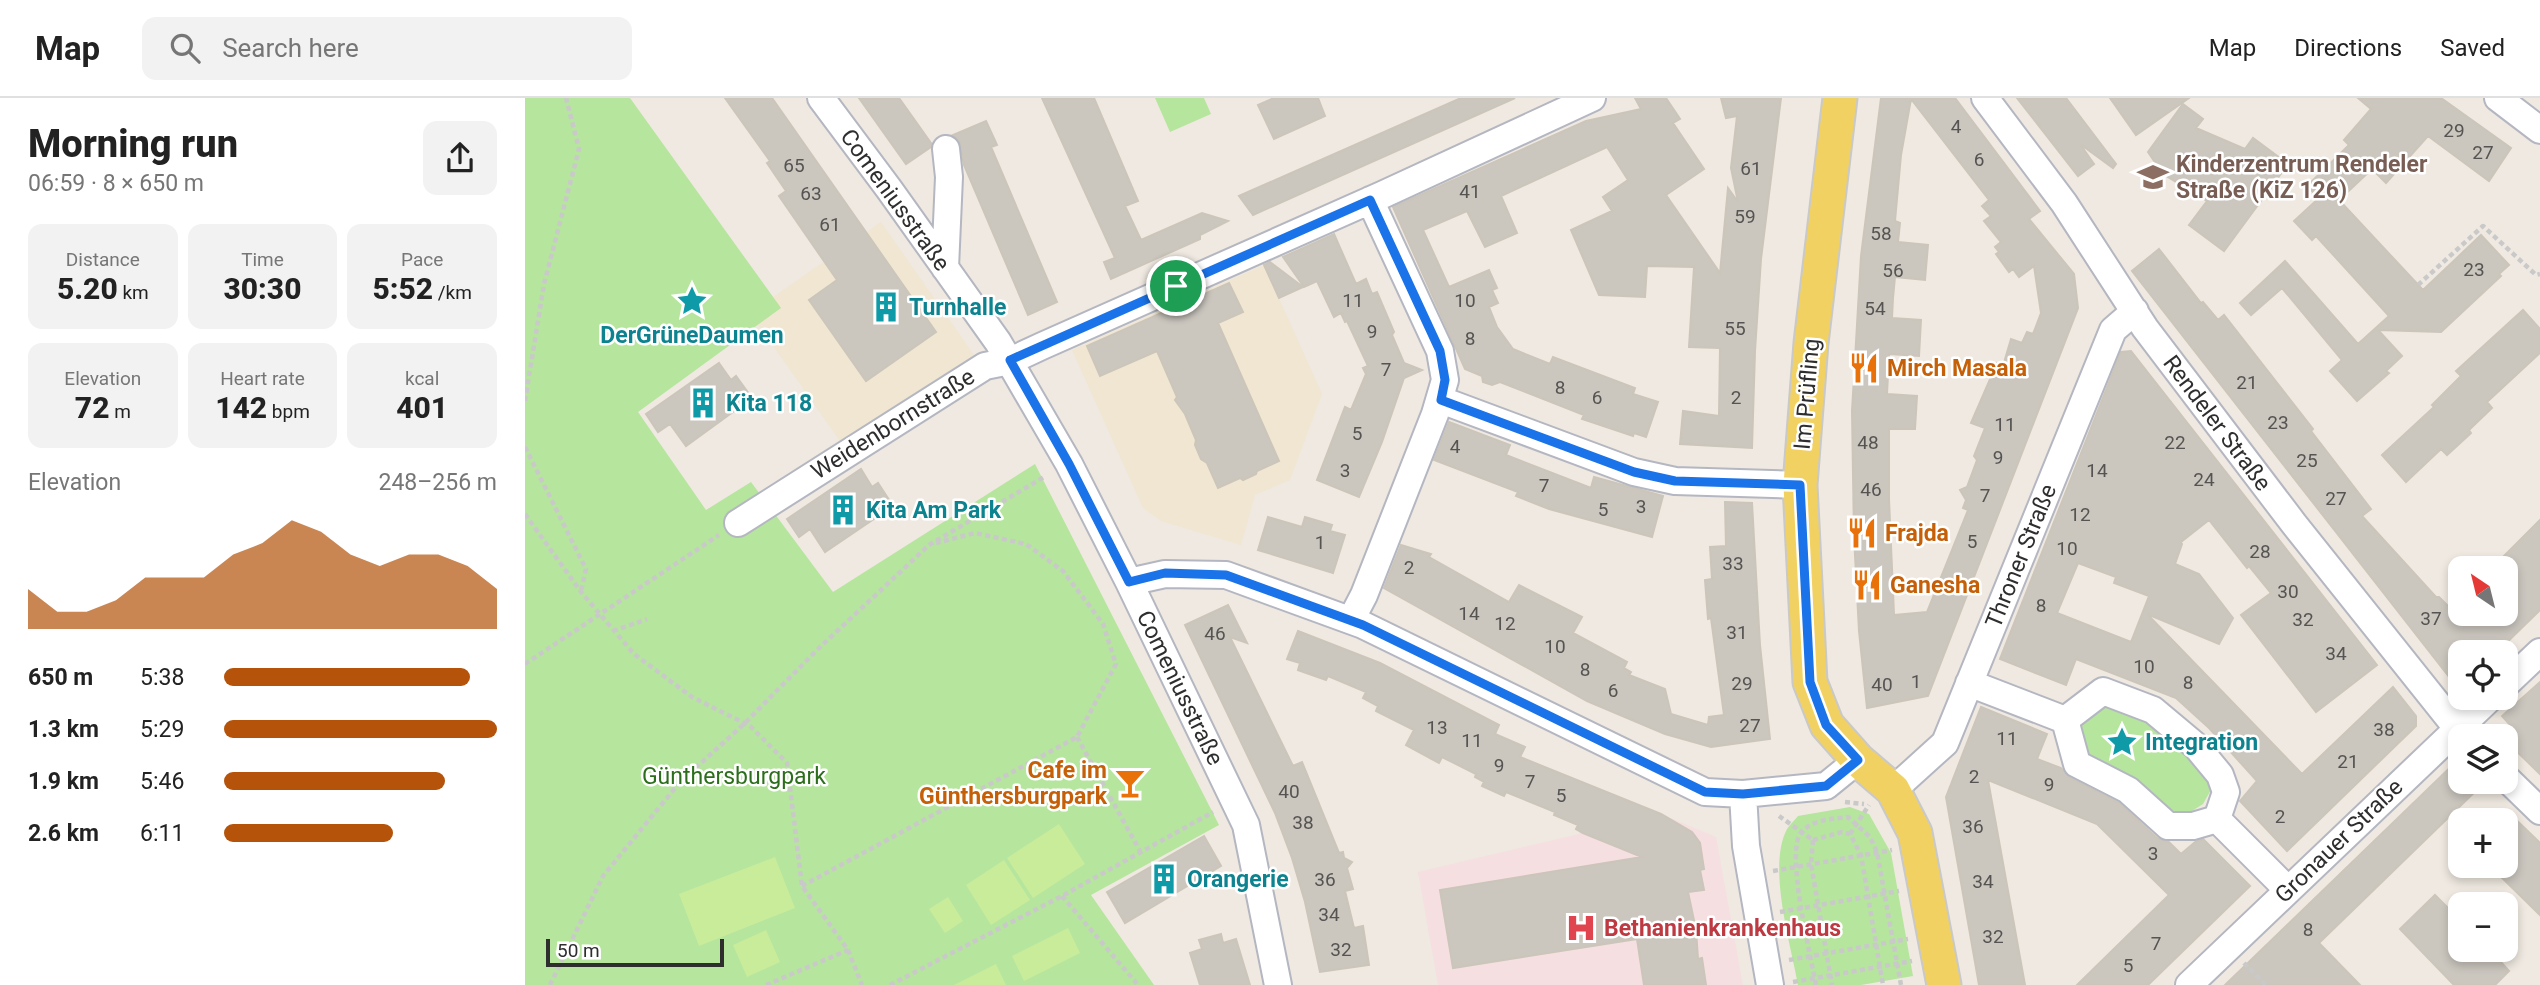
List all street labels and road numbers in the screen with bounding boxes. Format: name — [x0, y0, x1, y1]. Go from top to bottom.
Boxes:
street label: Comeniusstraße — [835, 124, 955, 276]
street label: Im Prüfling — [1789, 337, 1825, 451]
street label: Rendeler Straße — [2157, 350, 2277, 496]
street label: Weidenbornstraße — [806, 363, 980, 485]
street label: Throner Straße — [1980, 480, 2062, 632]
street label: Comeniusstraße — [1131, 606, 1229, 770]
street label: Gronauer Straße — [2270, 773, 2408, 909]

